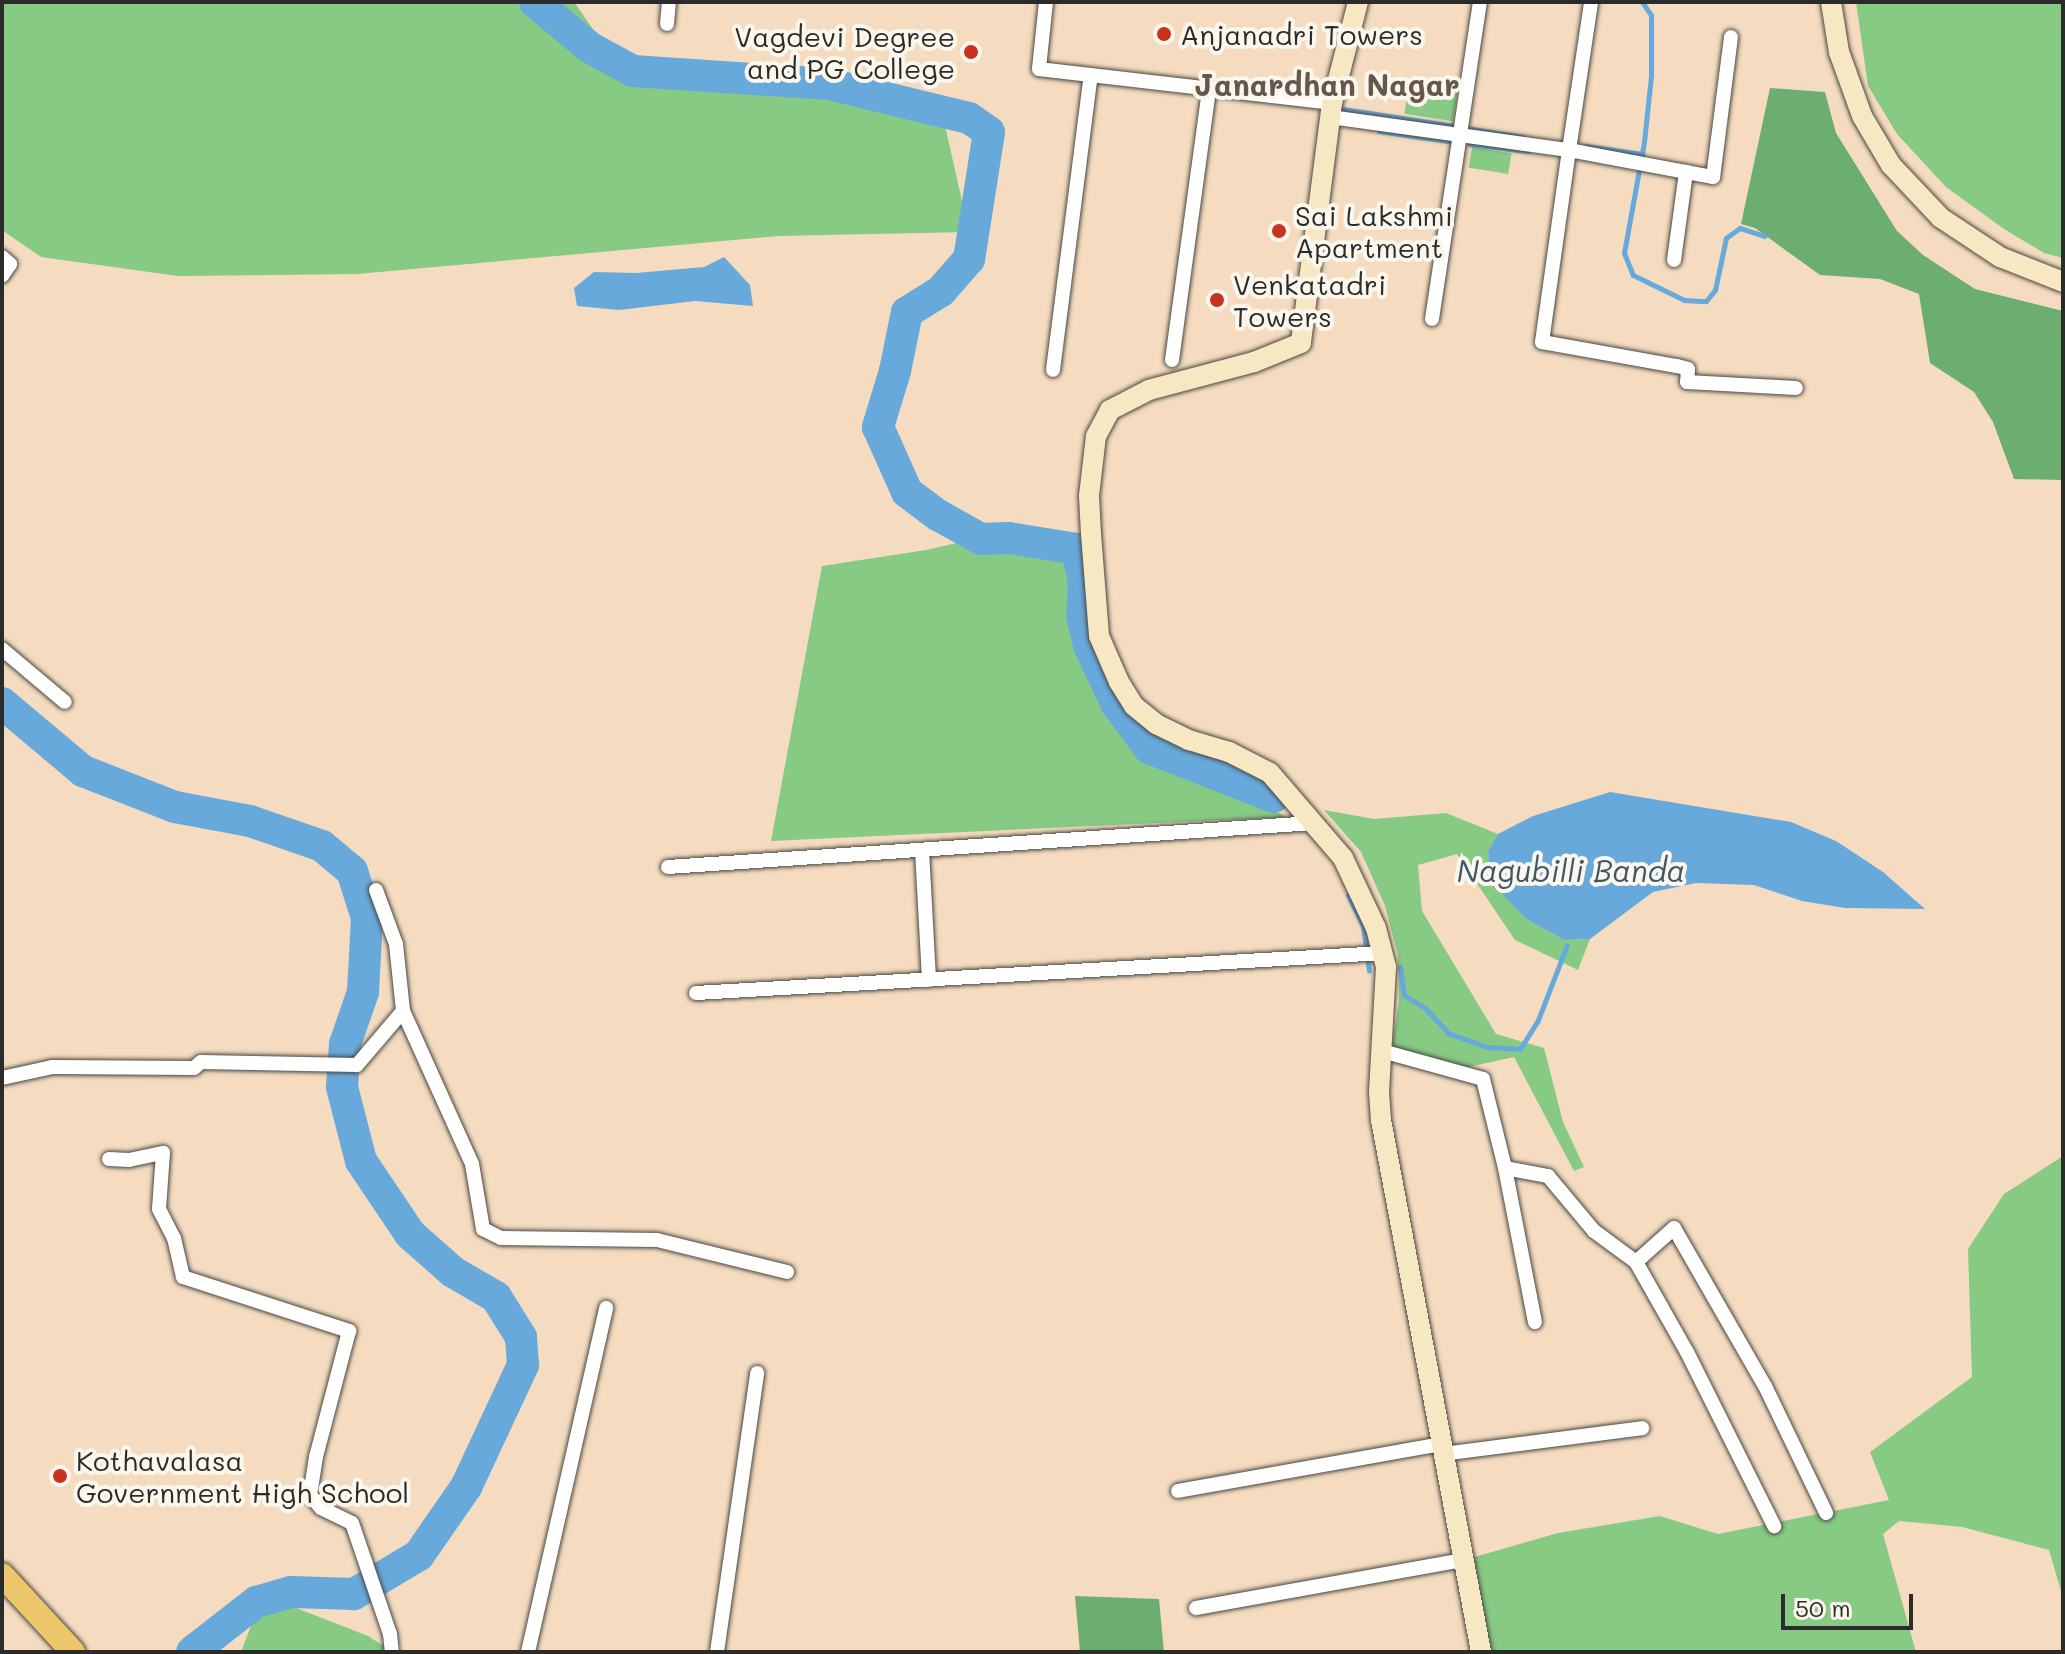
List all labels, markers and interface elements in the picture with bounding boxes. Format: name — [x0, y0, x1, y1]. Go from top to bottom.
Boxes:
place label: Anjanadri Towers — [1180, 17, 1423, 51]
place label: Vagdevi Degree and PG College — [734, 19, 955, 85]
marker: Anjanadri Towers — [1155, 25, 1173, 43]
marker: Vagdevi Degree and PG College — [962, 43, 980, 61]
district label: Janardhan Nagar — [1194, 66, 1460, 102]
place label: Sai Lakshmi Apartment — [1295, 198, 1453, 264]
marker: Sai Lakshmi Apartment — [1270, 222, 1288, 240]
place label: Venkatadri Towers — [1233, 267, 1386, 333]
marker: Venkatadri Towers — [1208, 291, 1226, 309]
water label: Nagubilli Banda — [1457, 852, 1685, 888]
place label: Kothavalasa Government High School — [76, 1443, 409, 1509]
marker: Kothavalasa Government High School — [51, 1467, 69, 1485]
scale bar — [1785, 1578, 1917, 1628]
text: 50 m — [1795, 1592, 1851, 1623]

